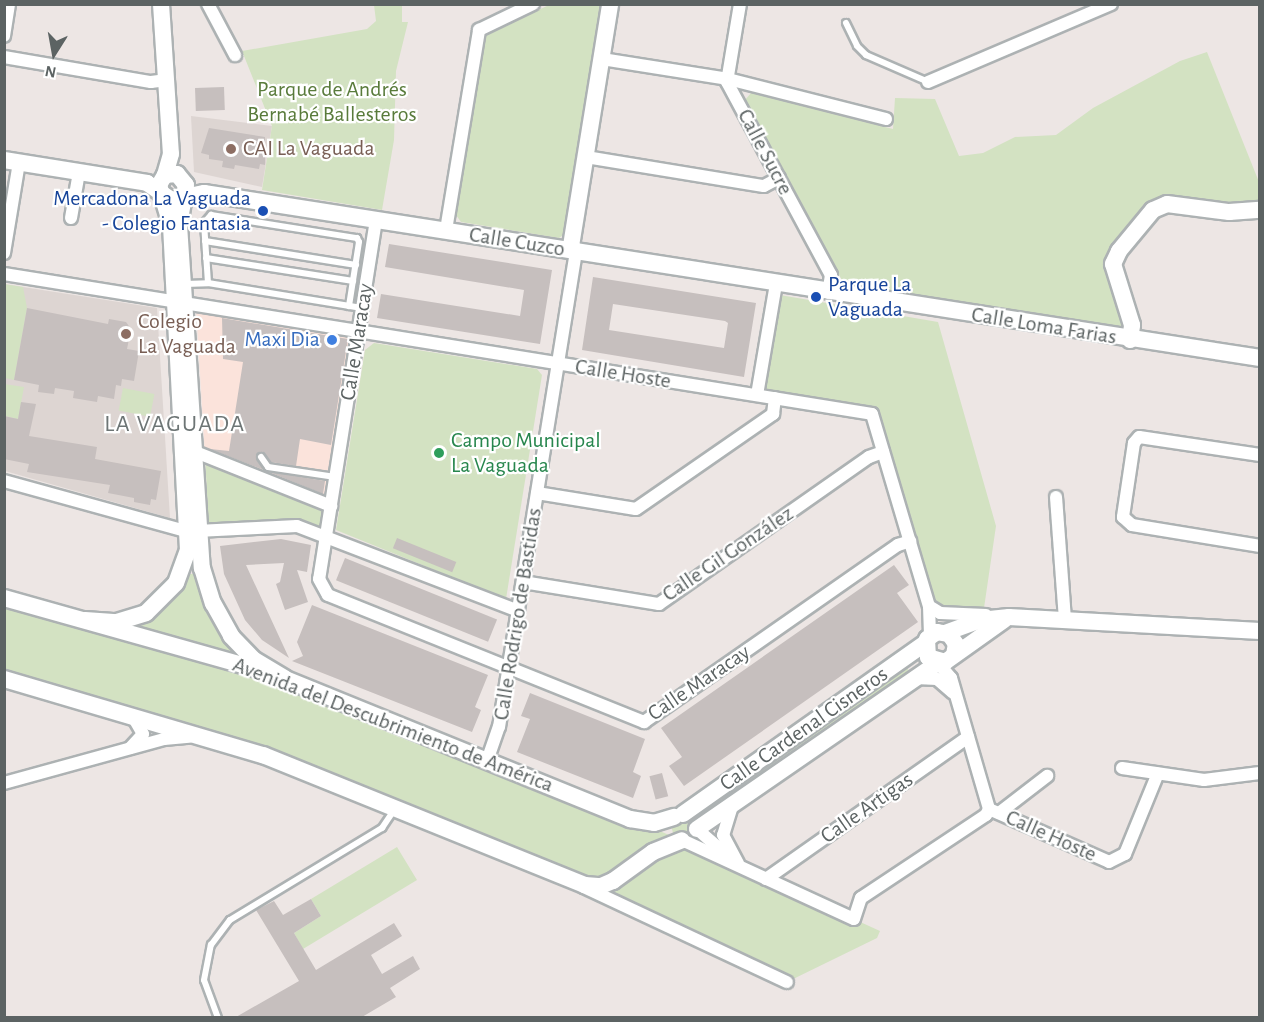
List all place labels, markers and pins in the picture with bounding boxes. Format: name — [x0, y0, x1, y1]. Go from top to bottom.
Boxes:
place label: CAI La Vaguada — [243, 136, 375, 162]
marker: CAI La Vaguada — [224, 142, 238, 156]
place label: Mercadona La Vaguada - Colegio Fantasia — [53, 185, 251, 236]
marker: Mercadona La Vaguada - Colegio Fantasia — [256, 204, 270, 218]
place label: Parque La Vaguada — [828, 271, 911, 322]
marker: Parque La Vaguada — [809, 290, 823, 304]
place label: Colegio La Vaguada — [138, 308, 236, 360]
marker: Colegio La Vaguada — [119, 327, 133, 341]
place label: Maxi Dia — [244, 327, 320, 353]
marker: Maxi Dia — [325, 333, 339, 347]
place label: Campo Municipal La Vaguada — [451, 427, 601, 478]
marker: Campo Municipal La Vaguada — [432, 446, 446, 460]

